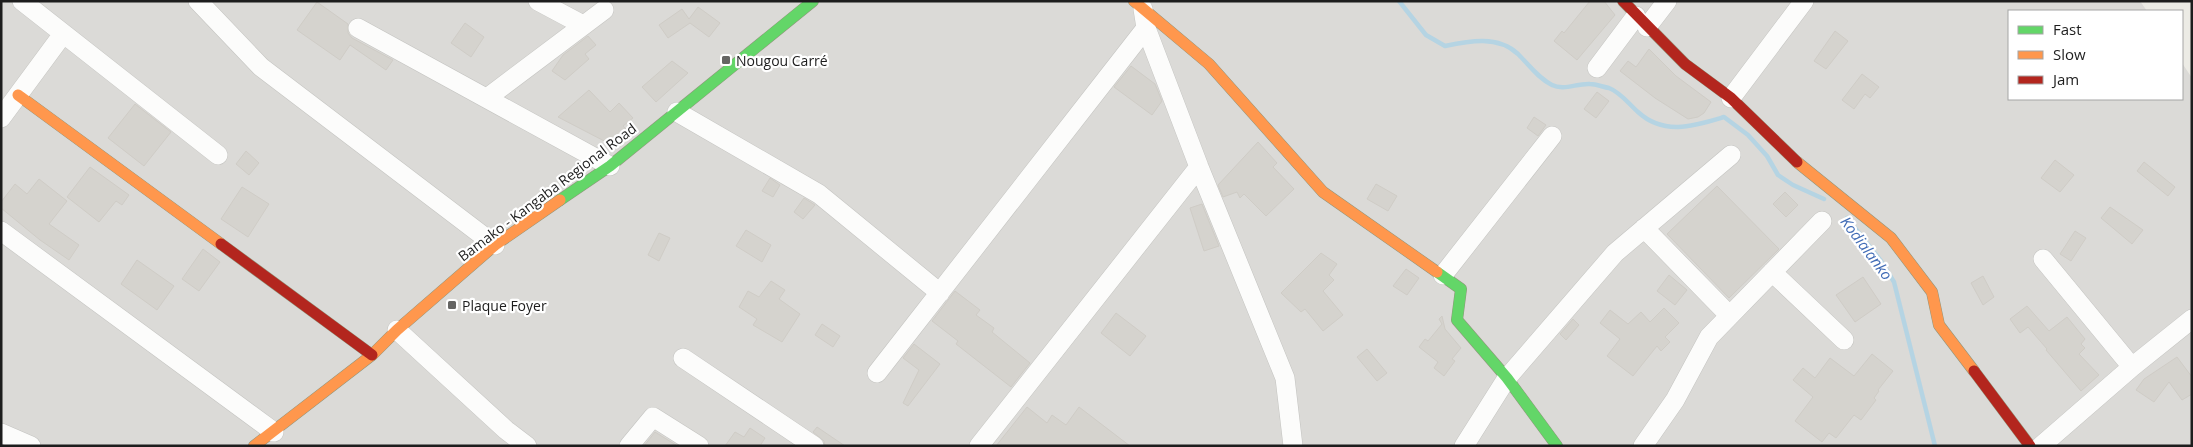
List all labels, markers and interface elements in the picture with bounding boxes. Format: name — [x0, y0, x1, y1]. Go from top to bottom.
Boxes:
legend — [2008, 10, 2183, 100]
text: Fast — [2053, 19, 2082, 39]
text: Slow — [2053, 44, 2086, 64]
place label: Nougou Carré — [736, 51, 828, 70]
marker: Nougou Carré — [720, 54, 732, 66]
text: Jam — [2051, 69, 2079, 89]
street label: Bamako - Kangaba Regional Road — [454, 119, 640, 265]
water label: Kodialanko — [1837, 212, 1897, 284]
place label: Plaque Foyer — [462, 296, 547, 315]
marker: Plaque Foyer — [446, 299, 458, 311]

